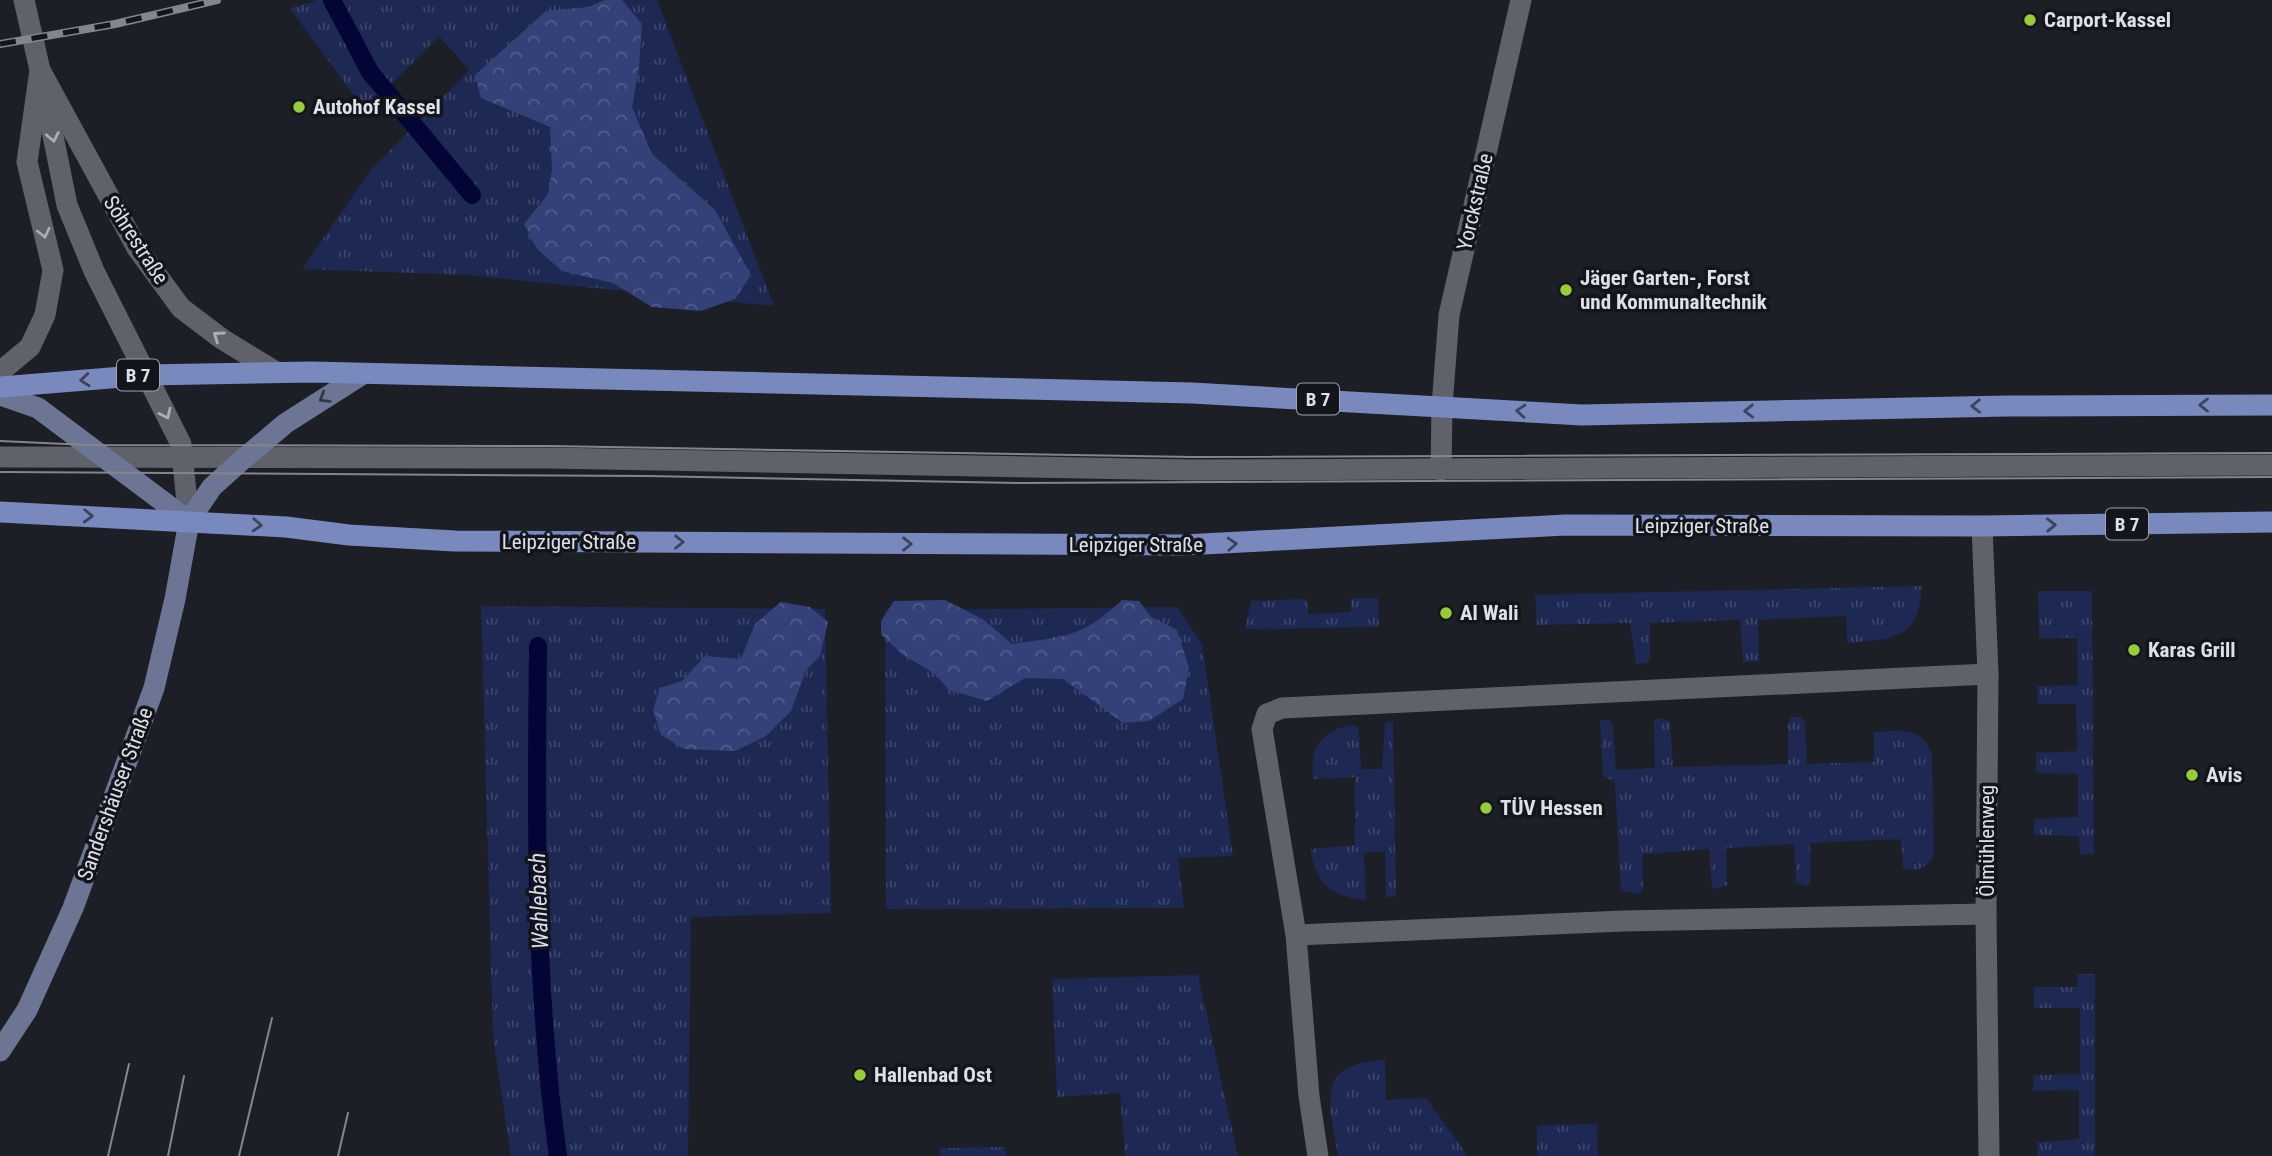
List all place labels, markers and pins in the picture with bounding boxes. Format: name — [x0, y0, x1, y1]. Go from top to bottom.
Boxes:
place label: Carport-Kassel — [2044, 8, 2171, 32]
marker: Carport-Kassel — [2022, 12, 2038, 28]
place label: Autohof Kassel — [313, 95, 441, 119]
marker: Autohof Kassel — [291, 99, 307, 115]
place label: Jäger Garten-, Forst und Kommunaltechnik — [1580, 266, 1768, 314]
marker: Jäger Garten-, Forst und Kommunaltechnik — [1558, 282, 1574, 298]
place label: Al Wali — [1460, 601, 1519, 625]
marker: Al Wali — [1438, 605, 1454, 621]
place label: Karas Grill — [2148, 638, 2236, 662]
marker: Karas Grill — [2126, 642, 2142, 658]
place label: Avis — [2206, 763, 2242, 787]
marker: Avis — [2184, 767, 2200, 783]
place label: TÜV Hessen — [1500, 796, 1603, 820]
marker: TÜV Hessen — [1478, 800, 1494, 816]
place label: Hallenbad Ost — [874, 1063, 992, 1087]
marker: Hallenbad Ost — [852, 1067, 868, 1083]

